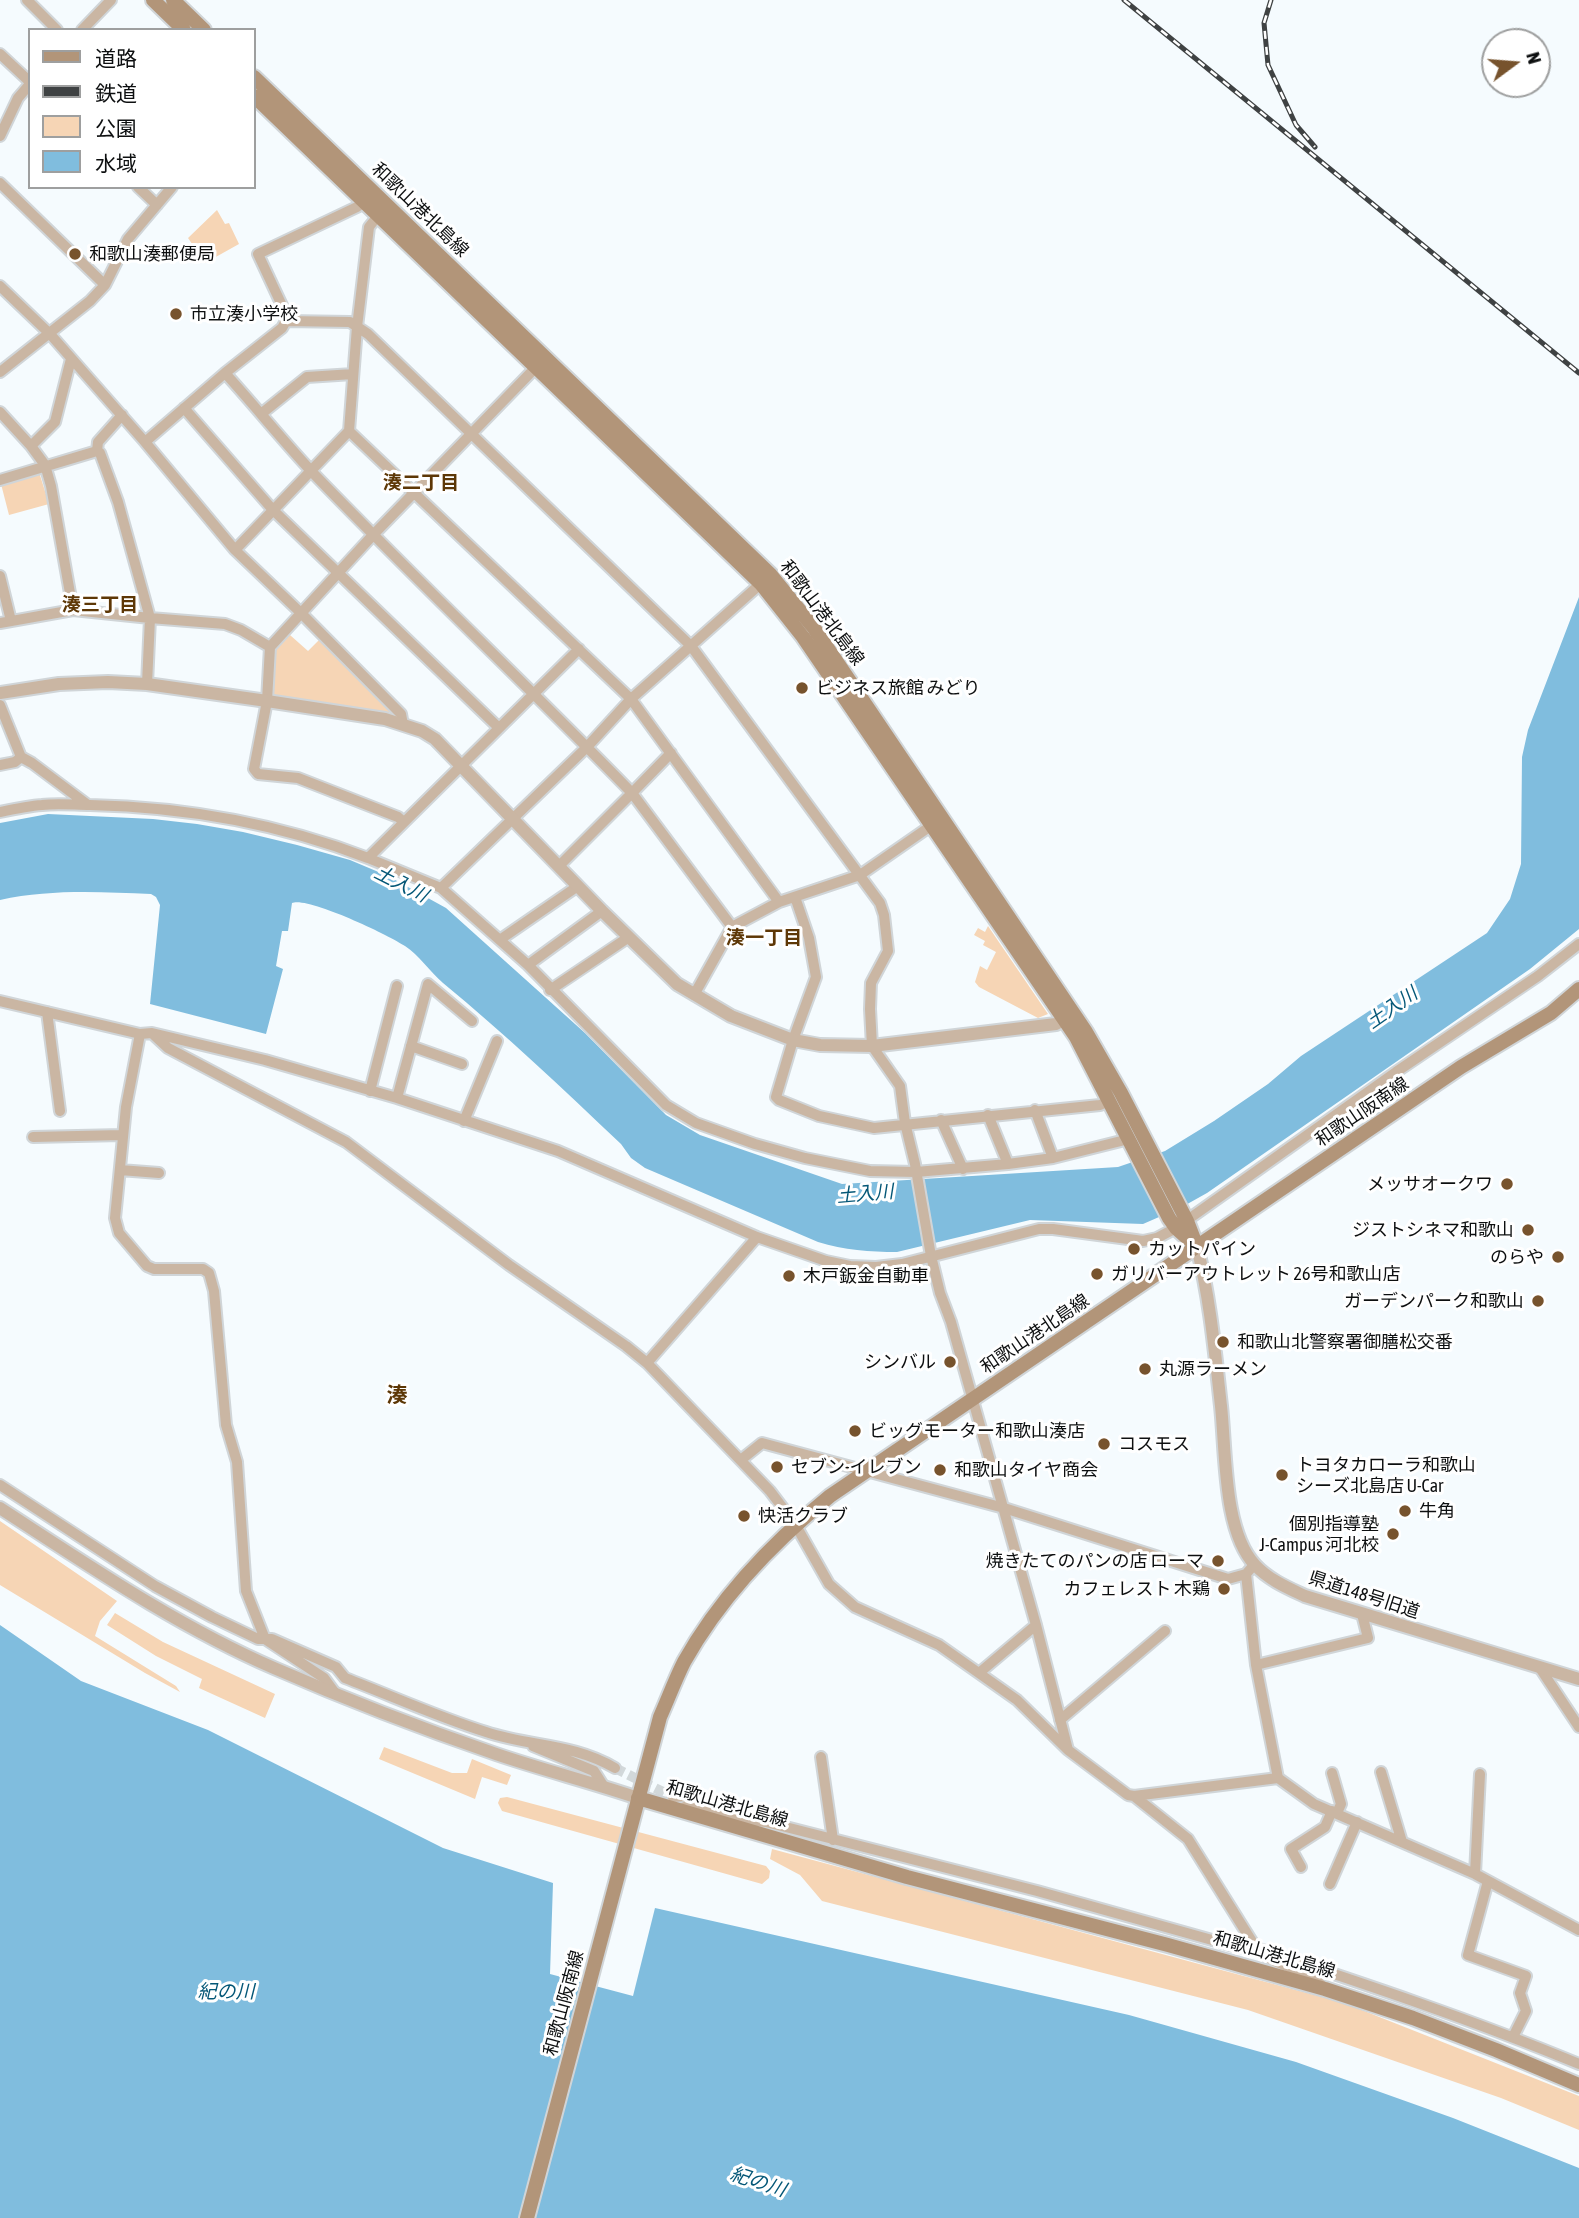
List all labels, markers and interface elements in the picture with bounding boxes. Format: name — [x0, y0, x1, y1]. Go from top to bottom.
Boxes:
legend — [28, 28, 256, 189]
north arrow — [1481, 28, 1551, 98]
text: 道路 — [95, 46, 137, 70]
text: N — [1522, 49, 1546, 66]
text: 鉄道 — [95, 81, 137, 105]
text: 公園 — [95, 116, 137, 140]
text: 水域 — [95, 151, 137, 175]
street label: 和歌山港北島線 — [367, 158, 473, 262]
place label: 和歌山湊郵便局 — [89, 243, 215, 265]
marker: 和歌山湊郵便局 — [67, 246, 83, 262]
place label: 市立湊小学校 — [190, 303, 298, 325]
marker: 市立湊小学校 — [168, 306, 184, 322]
district label: 湊二丁目 — [383, 472, 459, 494]
street label: 和歌山港北島線 — [775, 556, 869, 670]
district label: 湊三丁目 — [62, 594, 138, 616]
place label: ビジネス旅館 みどり — [816, 677, 980, 699]
marker: ビジネス旅館 みどり — [794, 680, 810, 696]
water label: 土入川 — [370, 861, 432, 907]
district label: 湊一丁目 — [726, 927, 802, 949]
water label: 土入川 — [1362, 982, 1422, 1034]
street label: 和歌山阪南線 — [1311, 1073, 1413, 1151]
place label: メッサオークワ — [1367, 1173, 1493, 1195]
marker: メッサオークワ — [1499, 1176, 1515, 1192]
water label: 土入川 — [836, 1180, 894, 1208]
place label: ジストシネマ和歌山 — [1352, 1219, 1514, 1241]
marker: ジストシネマ和歌山 — [1520, 1222, 1536, 1238]
place label: カットパイン — [1148, 1238, 1256, 1260]
marker: カットパイン — [1126, 1241, 1142, 1257]
place label: のらや — [1490, 1246, 1544, 1268]
marker: のらや — [1550, 1249, 1566, 1265]
place label: ガリバーアウトレット 26号和歌山店 — [1111, 1263, 1400, 1285]
place label: 木戸鈑金自動車 — [803, 1265, 929, 1287]
marker: ガリバーアウトレット 26号和歌山店 — [1089, 1266, 1105, 1282]
marker: 木戸鈑金自動車 — [781, 1268, 797, 1284]
street label: 和歌山港北島線 — [977, 1290, 1093, 1378]
place label: ガーデンパーク和歌山 — [1344, 1290, 1524, 1312]
marker: ガーデンパーク和歌山 — [1530, 1293, 1546, 1309]
place label: 和歌山北警察署御膳松交番 — [1237, 1331, 1453, 1353]
marker: 和歌山北警察署御膳松交番 — [1215, 1334, 1231, 1350]
place label: シンバル — [864, 1351, 936, 1373]
marker: シンバル — [942, 1354, 958, 1370]
place label: 丸源ラーメン — [1159, 1358, 1267, 1380]
marker: 丸源ラーメン — [1137, 1361, 1153, 1377]
district label: 湊 — [387, 1382, 407, 1408]
place label: ビッグモーター和歌山湊店 — [869, 1420, 1085, 1442]
marker: ビッグモーター和歌山湊店 — [847, 1423, 863, 1439]
place label: コスモス — [1118, 1433, 1190, 1455]
marker: コスモス — [1096, 1436, 1112, 1452]
place label: トヨタカローラ和歌山 シーズ北島店 U-Car — [1296, 1454, 1476, 1496]
place label: セブン-イレブン — [791, 1456, 921, 1478]
marker: セブン-イレブン — [769, 1459, 785, 1475]
place label: 和歌山タイヤ商会 — [954, 1459, 1098, 1481]
marker: 和歌山タイヤ商会 — [932, 1462, 948, 1478]
marker: トヨタカローラ和歌山 シーズ北島店 U-Car — [1274, 1467, 1290, 1483]
place label: 牛角 — [1419, 1500, 1455, 1522]
marker: 牛角 — [1397, 1503, 1413, 1519]
place label: 快活クラブ — [758, 1505, 848, 1527]
marker: 快活クラブ — [736, 1508, 752, 1524]
place label: 個別指導塾 J-Campus 河北校 — [1259, 1513, 1379, 1556]
marker: 個別指導塾 J-Campus 河北校 — [1385, 1526, 1401, 1542]
place label: 焼きたてのパンの店 ローマ — [986, 1550, 1204, 1572]
marker: 焼きたてのパンの店 ローマ — [1210, 1553, 1226, 1569]
street label: 県道148号旧道 — [1306, 1567, 1422, 1623]
place label: カフェレスト 木鶏 — [1064, 1578, 1210, 1600]
marker: カフェレスト 木鶏 — [1216, 1581, 1232, 1597]
street label: 和歌山港北島線 — [663, 1776, 791, 1832]
street label: 和歌山港北島線 — [1210, 1927, 1338, 1983]
street label: 和歌山阪南線 — [540, 1948, 588, 2058]
water label: 紀の川 — [198, 1981, 254, 2003]
water label: 紀の川 — [727, 2162, 789, 2202]

